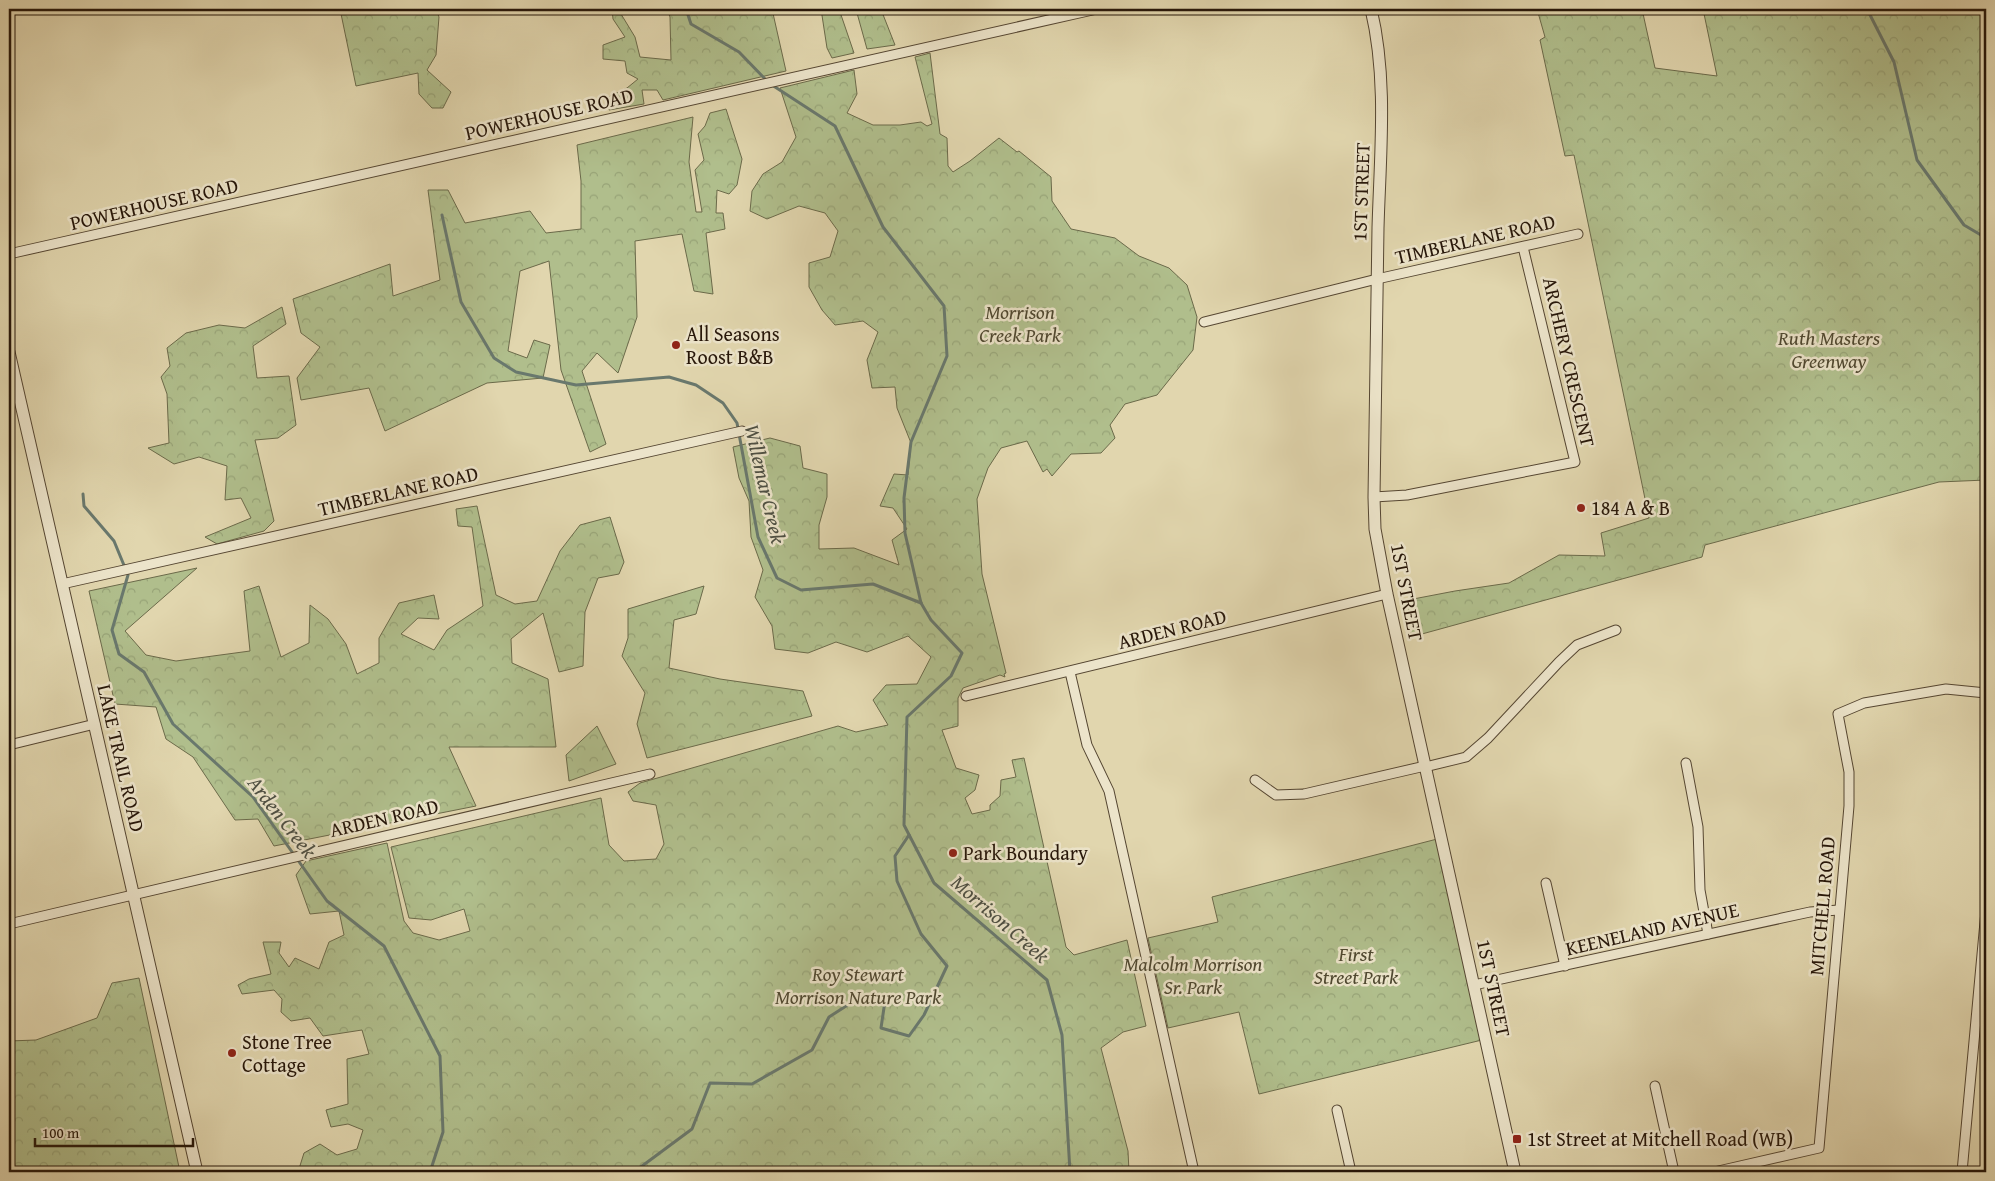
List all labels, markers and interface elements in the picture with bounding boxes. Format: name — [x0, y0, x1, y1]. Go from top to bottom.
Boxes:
street label: POWERHOUSE ROAD — [462, 80, 636, 147]
street label: 1ST STREET — [1344, 142, 1377, 242]
street label: POWERHOUSE ROAD — [67, 170, 241, 237]
street label: TIMBERLANE ROAD — [1392, 206, 1558, 271]
street label: ARCHERY CRESCENT — [1536, 274, 1603, 450]
park label: Morrison Creek Park — [979, 297, 1062, 349]
place label: All Seasons Roost B&B — [686, 319, 780, 371]
park label: Ruth Masters Greenway — [1777, 323, 1881, 375]
marker: All Seasons Roost B&B — [670, 339, 682, 351]
water label: Willemar Creek — [737, 421, 794, 547]
street label: TIMBERLANE ROAD — [315, 458, 481, 523]
place label: 184 A & B — [1591, 493, 1670, 522]
marker: 184 A & B — [1575, 502, 1587, 514]
street label: 1ST STREET — [1384, 541, 1431, 643]
street label: ARDEN ROAD — [1115, 601, 1229, 656]
street label: LAKE TRAIL ROAD — [90, 681, 153, 835]
water label: Arden Creek — [240, 768, 325, 865]
street label: ARDEN ROAD — [327, 791, 441, 844]
street label: MITCHELL ROAD — [1801, 835, 1842, 977]
place label: Park Boundary — [963, 838, 1088, 867]
marker: Park Boundary — [947, 847, 959, 859]
water label: Morrison Creek — [944, 867, 1057, 970]
street label: KEENELAND AVENUE — [1562, 894, 1741, 963]
street label: 1ST STREET — [1470, 936, 1519, 1039]
park label: First Street Park — [1314, 939, 1399, 991]
park label: Malcolm Morrison Sr. Park — [1124, 949, 1262, 1001]
park label: Roy Stewart Morrison Nature Park — [775, 959, 942, 1011]
place label: Stone Tree Cottage — [242, 1027, 332, 1079]
marker: Stone Tree Cottage — [226, 1047, 238, 1059]
scale bar — [35, 1116, 192, 1148]
text: 100 m — [42, 1122, 80, 1143]
place label: 1st Street at Mitchell Road (WB) — [1527, 1124, 1793, 1153]
marker: 1st Street at Mitchell Road (WB) — [1511, 1133, 1523, 1145]

